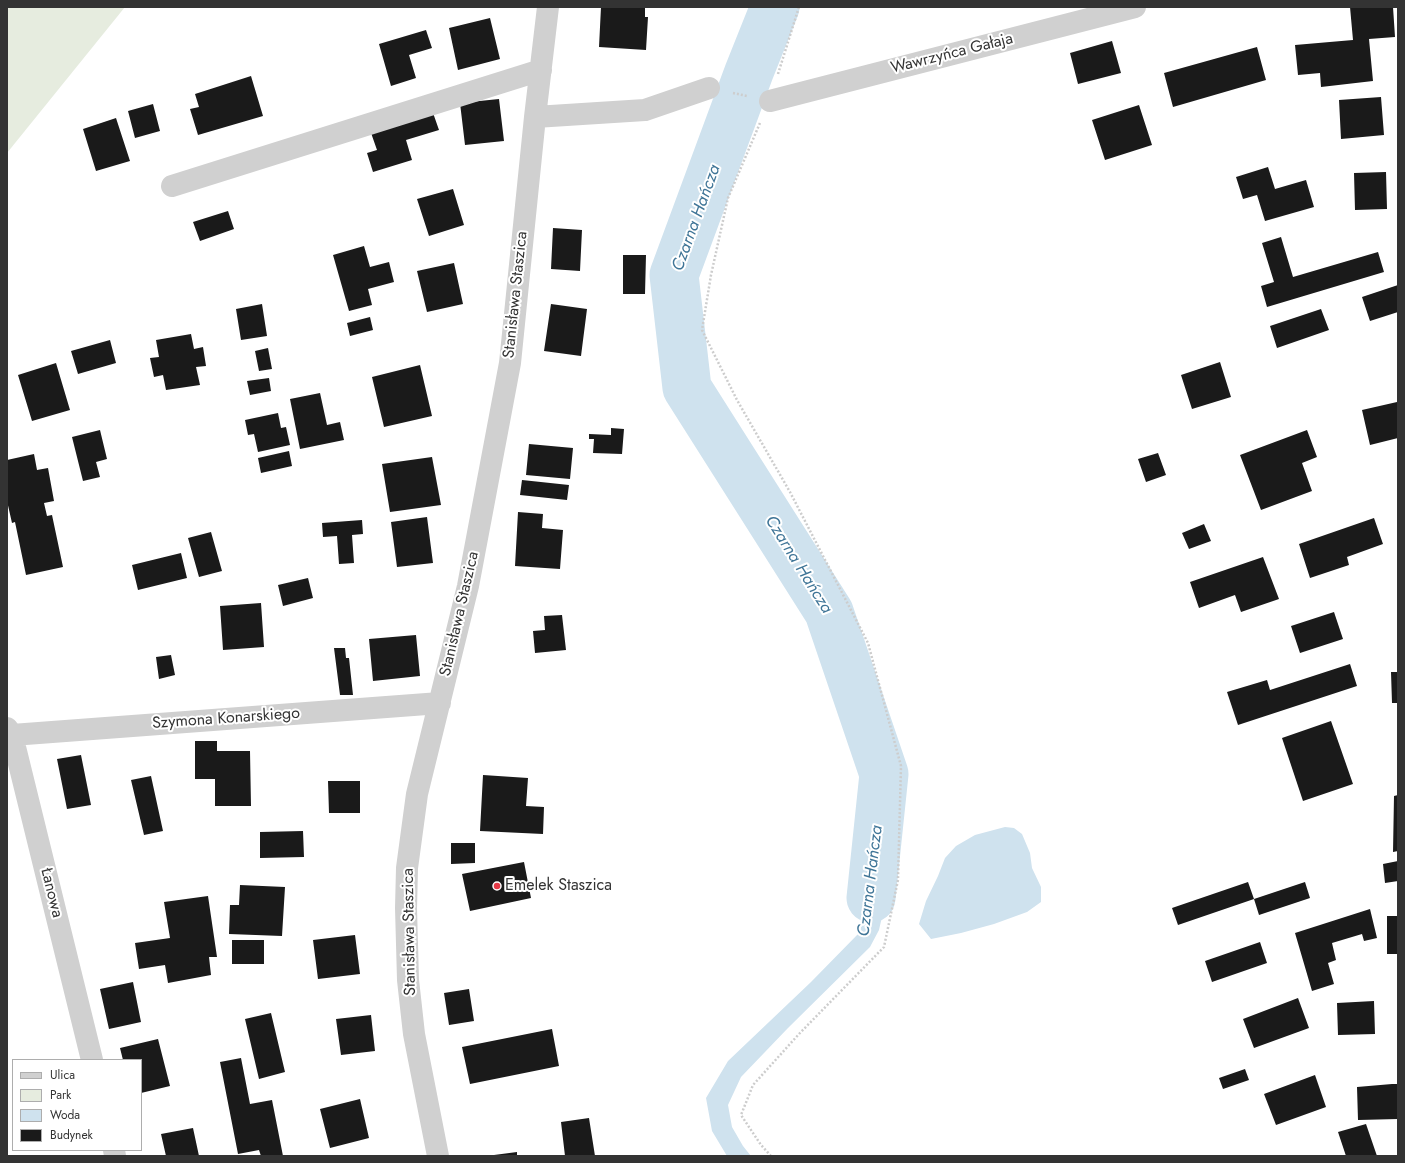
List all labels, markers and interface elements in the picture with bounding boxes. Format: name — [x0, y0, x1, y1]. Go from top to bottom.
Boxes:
street label: Wawrzyńca Gałaja — [889, 30, 1015, 78]
water label: Czarna Hańcza — [668, 162, 726, 274]
street label: Stanisława Staszica — [500, 231, 532, 359]
water label: Czarna Hańcza — [760, 512, 836, 618]
street label: Stanisława Staszica — [436, 550, 484, 678]
street label: Szymona Konarskiego — [151, 704, 301, 734]
water label: Czarna Hańcza — [854, 824, 888, 938]
street label: Łanowa — [36, 866, 66, 920]
street label: Stanisława Staszica — [399, 868, 421, 996]
place label: Emelek Staszica — [505, 876, 612, 896]
marker: Emelek Staszica — [492, 881, 502, 891]
legend — [12, 1059, 142, 1151]
text: Ulica — [50, 1066, 75, 1084]
text: Park — [50, 1086, 71, 1104]
text: Woda — [50, 1106, 80, 1124]
text: Budynek — [50, 1126, 93, 1144]

